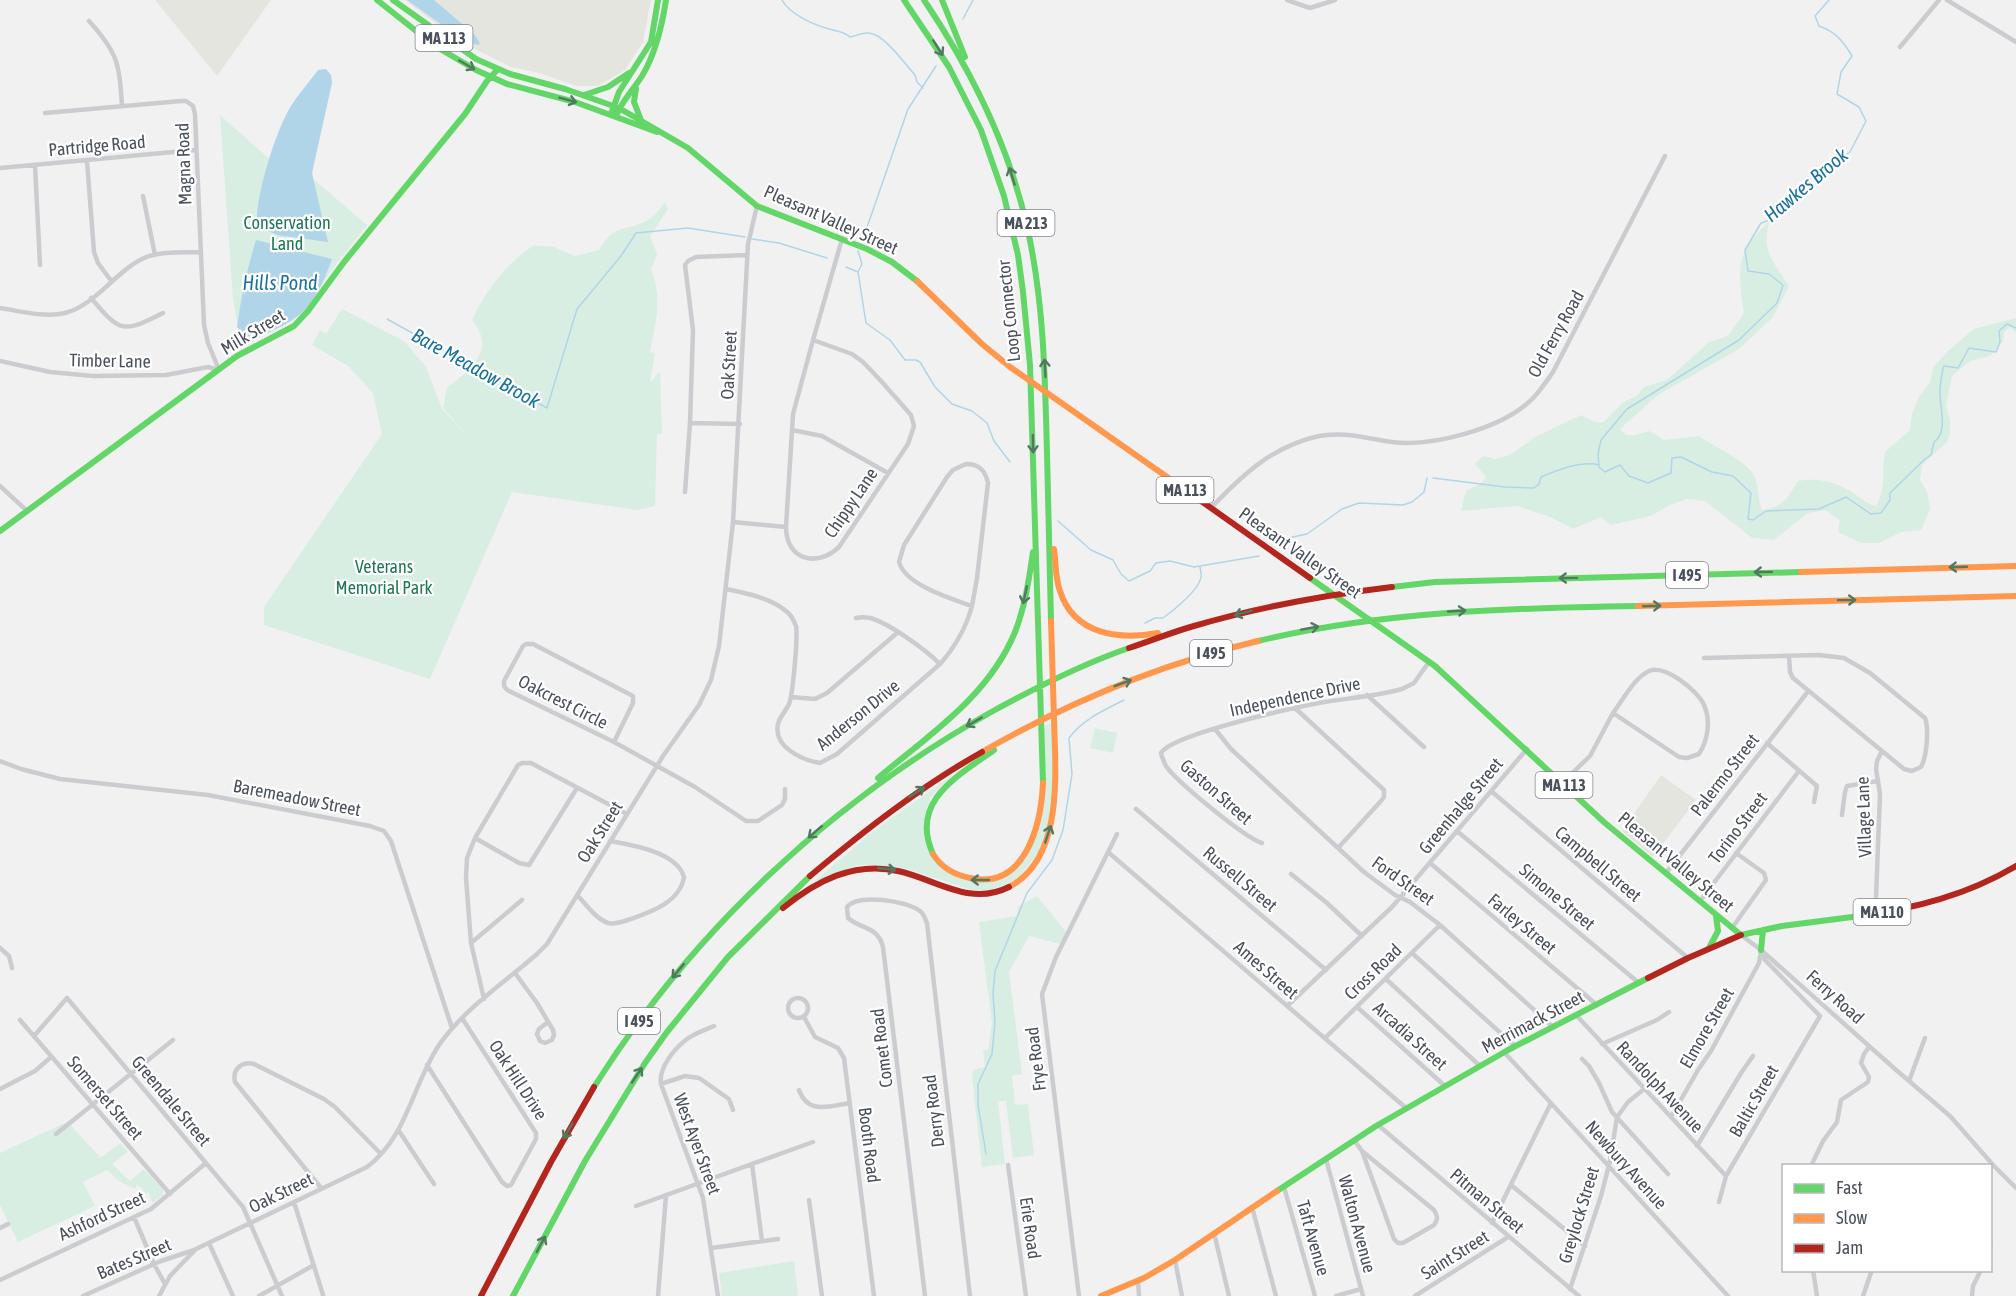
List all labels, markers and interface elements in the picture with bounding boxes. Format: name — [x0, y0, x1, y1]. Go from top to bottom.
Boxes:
road number: MA 113 — [416, 25, 472, 51]
one-way arrow — [932, 39, 944, 56]
one-way arrow — [458, 59, 475, 71]
one-way arrow — [558, 95, 577, 107]
street label: Magna Road — [172, 123, 195, 205]
street label: Partridge Road — [47, 131, 146, 160]
water label: Hawkes Brook — [1759, 143, 1852, 226]
one-way arrow — [1006, 167, 1017, 186]
street label: Pleasant Valley Street — [761, 181, 901, 259]
road number: MA 213 — [998, 210, 1054, 236]
park label: Conservation Land — [243, 212, 331, 254]
street label: Loop Connector — [993, 258, 1024, 363]
water label: Hills Pond — [243, 271, 318, 294]
street label: Old Ferry Road — [1523, 287, 1588, 381]
street label: Milk Street — [217, 304, 289, 359]
water label: Bare Meadow Brook — [408, 323, 545, 412]
street label: Oak Street — [716, 330, 741, 400]
street label: Timber Lane — [69, 349, 151, 372]
one-way arrow — [1040, 358, 1051, 378]
one-way arrow — [1027, 434, 1039, 454]
street label: Chippy Lane — [820, 464, 882, 542]
road number: MA 113 — [1156, 477, 1214, 503]
street label: Pleasant Valley Street — [1235, 503, 1365, 603]
park label: Veterans Memorial Park — [336, 556, 432, 598]
road number: I 495 — [1666, 562, 1708, 588]
one-way arrow — [1948, 562, 1968, 573]
one-way arrow — [1753, 566, 1773, 578]
one-way arrow — [1558, 572, 1578, 583]
one-way arrow — [1019, 585, 1031, 604]
one-way arrow — [1836, 594, 1856, 606]
one-way arrow — [1641, 600, 1661, 611]
one-way arrow — [1447, 606, 1466, 617]
one-way arrow — [1234, 607, 1253, 619]
one-way arrow — [1300, 623, 1319, 634]
road number: I 495 — [1190, 640, 1232, 666]
street label: Oakcrest Circle — [515, 670, 611, 733]
street label: Independence Drive — [1228, 672, 1362, 721]
street label: Anderson Drive — [812, 675, 903, 754]
one-way arrow — [1113, 677, 1132, 688]
one-way arrow — [966, 716, 983, 728]
street label: Palermo Street — [1686, 730, 1763, 820]
street label: Greenhalge Street — [1414, 753, 1507, 858]
street label: Gaston Street — [1176, 755, 1257, 829]
road number: MA 113 — [1536, 772, 1592, 798]
street label: Baremeadow Street — [232, 775, 363, 820]
street label: Village Lane — [1852, 776, 1875, 858]
one-way arrow — [908, 786, 925, 798]
street label: Torino Street — [1704, 788, 1771, 868]
street label: Oak Street — [572, 797, 627, 866]
street label: Pleasant Valley Street — [1614, 807, 1738, 916]
street label: Campbell Street — [1551, 821, 1646, 906]
one-way arrow — [808, 825, 823, 839]
one-way arrow — [1043, 825, 1054, 844]
street label: Russell Street — [1199, 842, 1282, 916]
street label: Ford Street — [1368, 852, 1438, 910]
street label: Simone Street — [1515, 859, 1599, 934]
one-way arrow — [877, 864, 896, 875]
one-way arrow — [970, 874, 990, 886]
street label: Farley Street — [1484, 889, 1561, 958]
road number: MA 110 — [1854, 899, 1910, 925]
street label: Ames Street — [1230, 936, 1303, 1003]
street label: Cross Road — [1340, 939, 1406, 1004]
one-way arrow — [672, 963, 685, 979]
street label: Ferry Road — [1802, 965, 1868, 1028]
street label: Elmore Street — [1675, 984, 1738, 1072]
street label: Merrimack Street — [1478, 986, 1588, 1057]
street label: Arcadia Street — [1369, 997, 1452, 1074]
street label: Comet Road — [866, 1007, 897, 1089]
road number: I 495 — [618, 1008, 660, 1034]
street label: Frye Road — [1021, 1026, 1050, 1092]
street label: Oak Hill Drive — [485, 1036, 552, 1124]
street label: Randolph Avenue — [1613, 1037, 1708, 1137]
street label: Somerset Street — [63, 1051, 147, 1144]
street label: Greendale Street — [128, 1051, 215, 1150]
street label: Baltic Street — [1725, 1061, 1783, 1140]
one-way arrow — [631, 1067, 643, 1083]
street label: Derry Road — [919, 1073, 948, 1149]
street label: West Ayer Street — [669, 1090, 725, 1197]
street label: Booth Road — [854, 1106, 885, 1184]
street label: Newbury Avenue — [1581, 1116, 1672, 1213]
one-way arrow — [562, 1122, 574, 1139]
street label: Pitman Street — [1446, 1164, 1528, 1238]
street label: Greylock Street — [1554, 1164, 1603, 1266]
legend — [1782, 1164, 1992, 1272]
street label: Oak Street — [245, 1168, 316, 1217]
street label: Walton Avenue — [1334, 1173, 1381, 1275]
text: Fast — [1836, 1177, 1863, 1198]
street label: Ashford Street — [55, 1186, 148, 1245]
street label: Erie Road — [1016, 1196, 1045, 1260]
street label: Taft Avenue — [1293, 1198, 1334, 1278]
text: Slow — [1836, 1207, 1867, 1228]
street label: Saint Street — [1417, 1226, 1493, 1284]
street label: Bates Street — [94, 1234, 174, 1284]
one-way arrow — [535, 1236, 547, 1254]
text: Jam — [1836, 1237, 1863, 1258]

